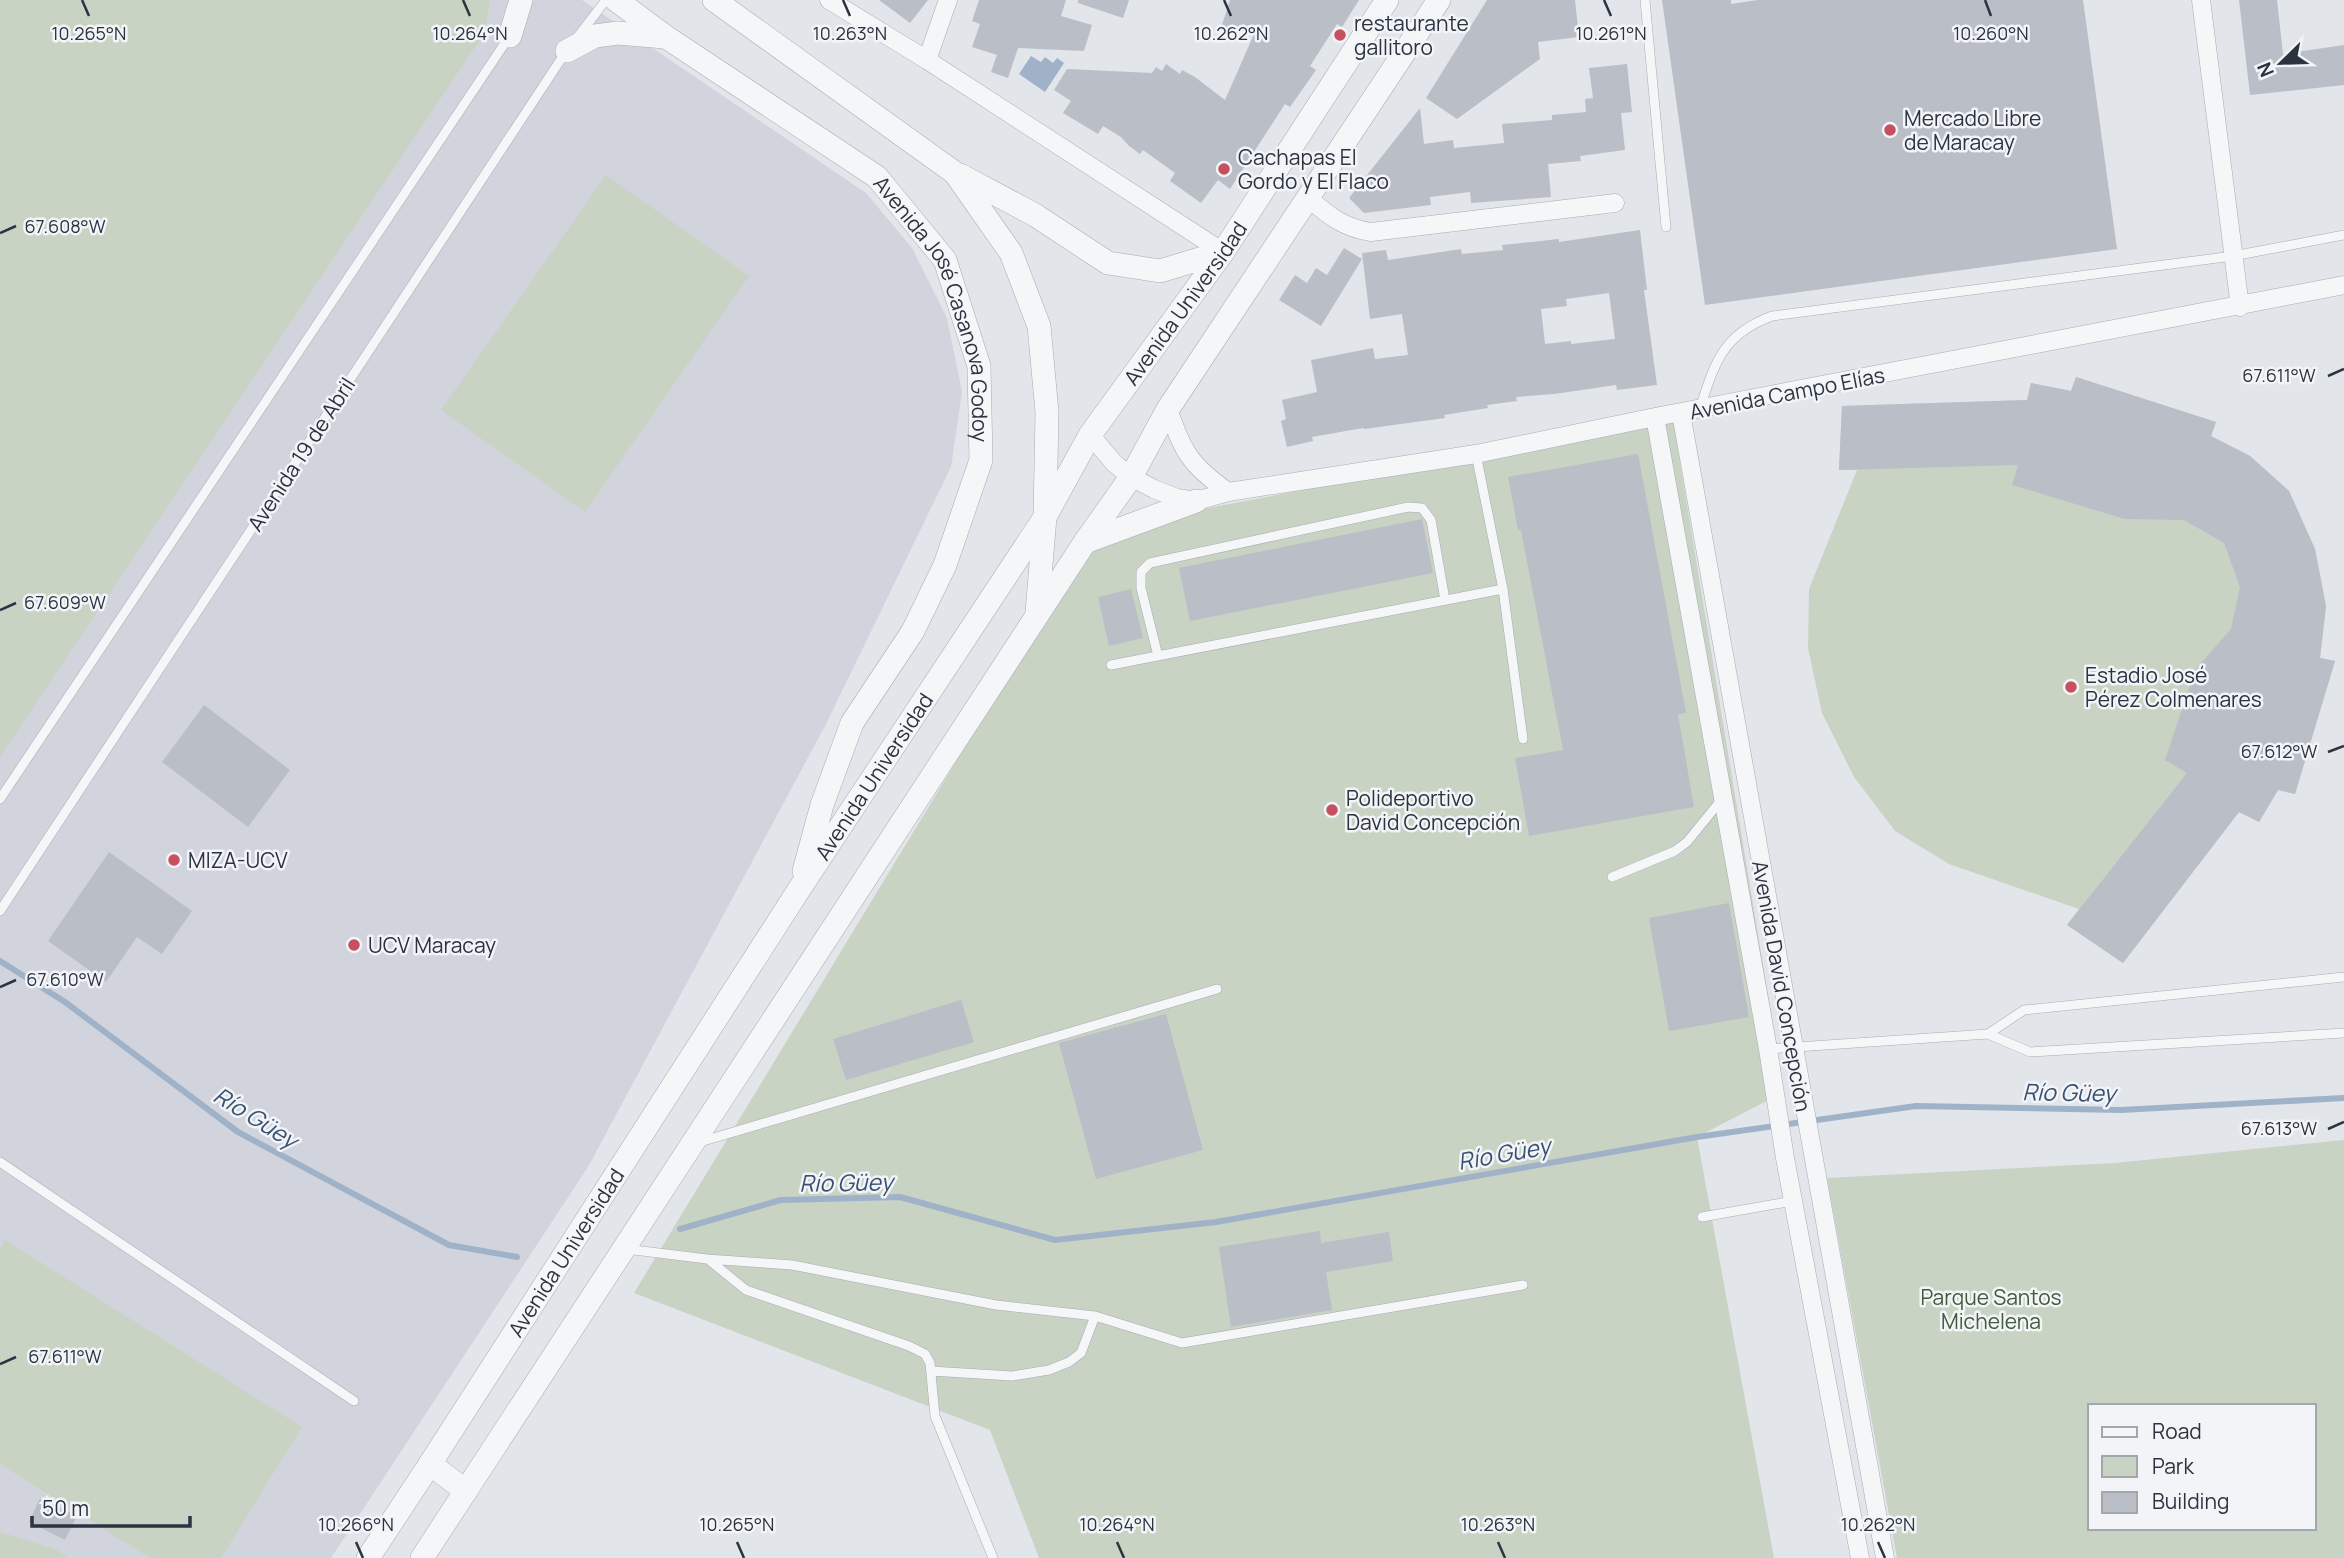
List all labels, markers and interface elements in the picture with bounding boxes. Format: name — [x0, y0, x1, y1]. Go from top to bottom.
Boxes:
place label: restaurante gallitoro — [1354, 9, 1469, 61]
text: 10.265°N — [52, 21, 126, 45]
text: 10.264°N — [432, 21, 508, 45]
text: 10.263°N — [813, 21, 887, 45]
text: 10.262°N — [1194, 21, 1268, 45]
text: 10.261°N — [1575, 21, 1647, 45]
text: 10.260°N — [1953, 21, 2029, 45]
marker: restaurante gallitoro — [1332, 27, 1348, 43]
north arrow — [2246, 28, 2316, 98]
text: N — [2251, 58, 2280, 81]
place label: Mercado Libre de Maracay — [1904, 104, 2041, 156]
marker: Mercado Libre de Maracay — [1882, 122, 1898, 138]
place label: Cachapas El Gordo y El Flaco — [1238, 143, 1389, 195]
marker: Cachapas El Gordo y El Flaco — [1216, 161, 1232, 177]
street label: Avenida José Casanova Godoy — [868, 170, 995, 442]
text: 67.608°W — [24, 214, 106, 238]
street label: Avenida Universidad — [1117, 216, 1253, 390]
street label: Avenida Campo Elías — [1687, 360, 1887, 426]
text: 67.611°W — [2242, 363, 2316, 387]
street label: Avenida 19 de Abril — [241, 372, 361, 536]
text: 67.609°W — [24, 590, 106, 614]
place label: Estadio José Pérez Colmenares — [2085, 661, 2262, 713]
marker: Estadio José Pérez Colmenares — [2063, 679, 2079, 695]
street label: Avenida Universidad — [808, 687, 939, 865]
text: 67.612°W — [2241, 739, 2318, 763]
place label: Polideportivo David Concepción — [1346, 784, 1520, 836]
marker: Polideportivo David Concepción — [1324, 802, 1340, 818]
place label: MIZA-UCV — [188, 846, 288, 874]
marker: MIZA-UCV — [166, 852, 182, 868]
street label: Avenida David Concepción — [1746, 858, 1818, 1114]
place label: UCV Maracay — [368, 931, 496, 959]
marker: UCV Maracay — [346, 937, 362, 953]
text: 67.610°W — [26, 967, 104, 991]
water label: Río Güey — [2022, 1075, 2119, 1109]
water label: Río Güey — [208, 1079, 306, 1157]
text: 67.613°W — [2241, 1116, 2317, 1140]
water label: Río Güey — [1455, 1129, 1556, 1177]
street label: Avenida Universidad — [501, 1163, 630, 1342]
water label: Río Güey — [799, 1165, 896, 1199]
park label: Parque Santos Michelena — [1920, 1283, 2062, 1335]
text: 67.611°W — [28, 1344, 102, 1368]
legend — [2088, 1404, 2316, 1530]
text: Road — [2152, 1417, 2202, 1445]
text: Park — [2152, 1452, 2194, 1480]
scale bar — [32, 1484, 189, 1528]
text: Building — [2152, 1487, 2229, 1515]
text: 50 m — [42, 1494, 89, 1522]
text: 10.266°N — [318, 1512, 394, 1536]
text: 10.265°N — [700, 1512, 774, 1536]
text: 10.264°N — [1079, 1512, 1155, 1536]
text: 10.263°N — [1461, 1512, 1535, 1536]
text: 10.262°N — [1841, 1512, 1915, 1536]

